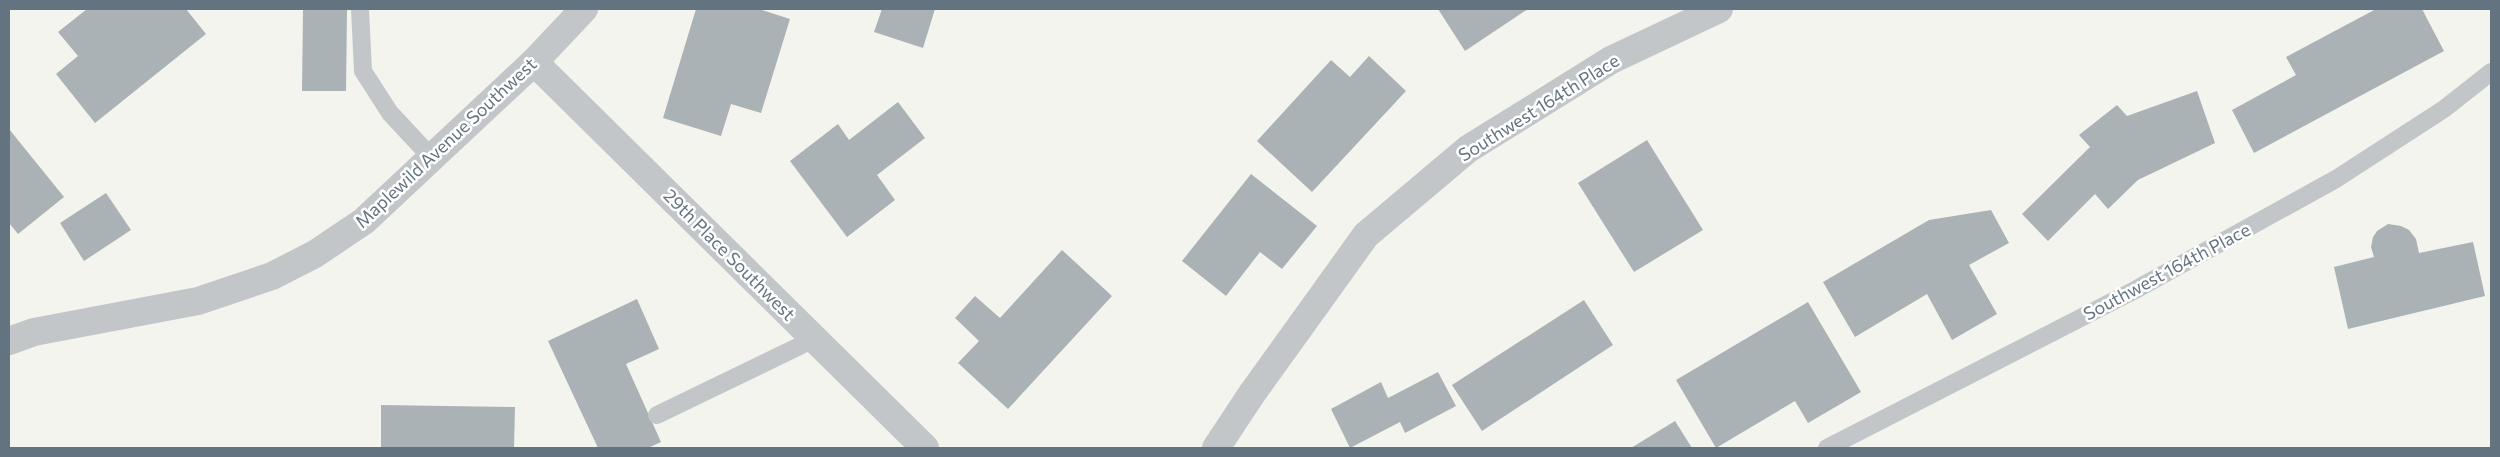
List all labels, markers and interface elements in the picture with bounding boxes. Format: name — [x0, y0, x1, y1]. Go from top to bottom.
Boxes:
street label: Southwest 164th Place — [1454, 49, 1623, 166]
street label: Maplewild Avenue Southwest — [350, 52, 541, 232]
street label: 29th Place Southwest — [659, 184, 800, 325]
street label: Southwest 164th Place — [2079, 218, 2254, 324]

